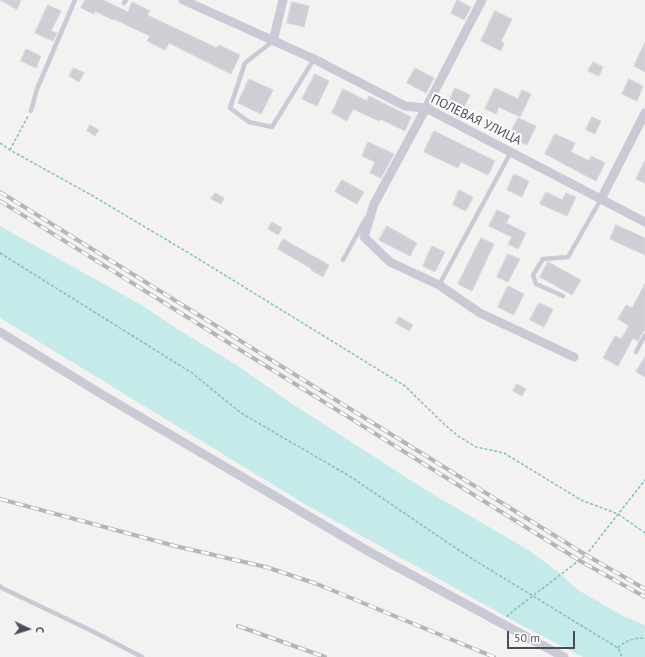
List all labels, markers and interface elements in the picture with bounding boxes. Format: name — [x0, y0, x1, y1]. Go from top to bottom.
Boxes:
street label: ПОЛЕВАЯ УЛИЦА — [428, 91, 524, 149]
north arrow — [8, 609, 48, 649]
scale bar — [509, 623, 577, 649]
text: С — [33, 626, 47, 633]
text: 50 m — [514, 630, 540, 645]

